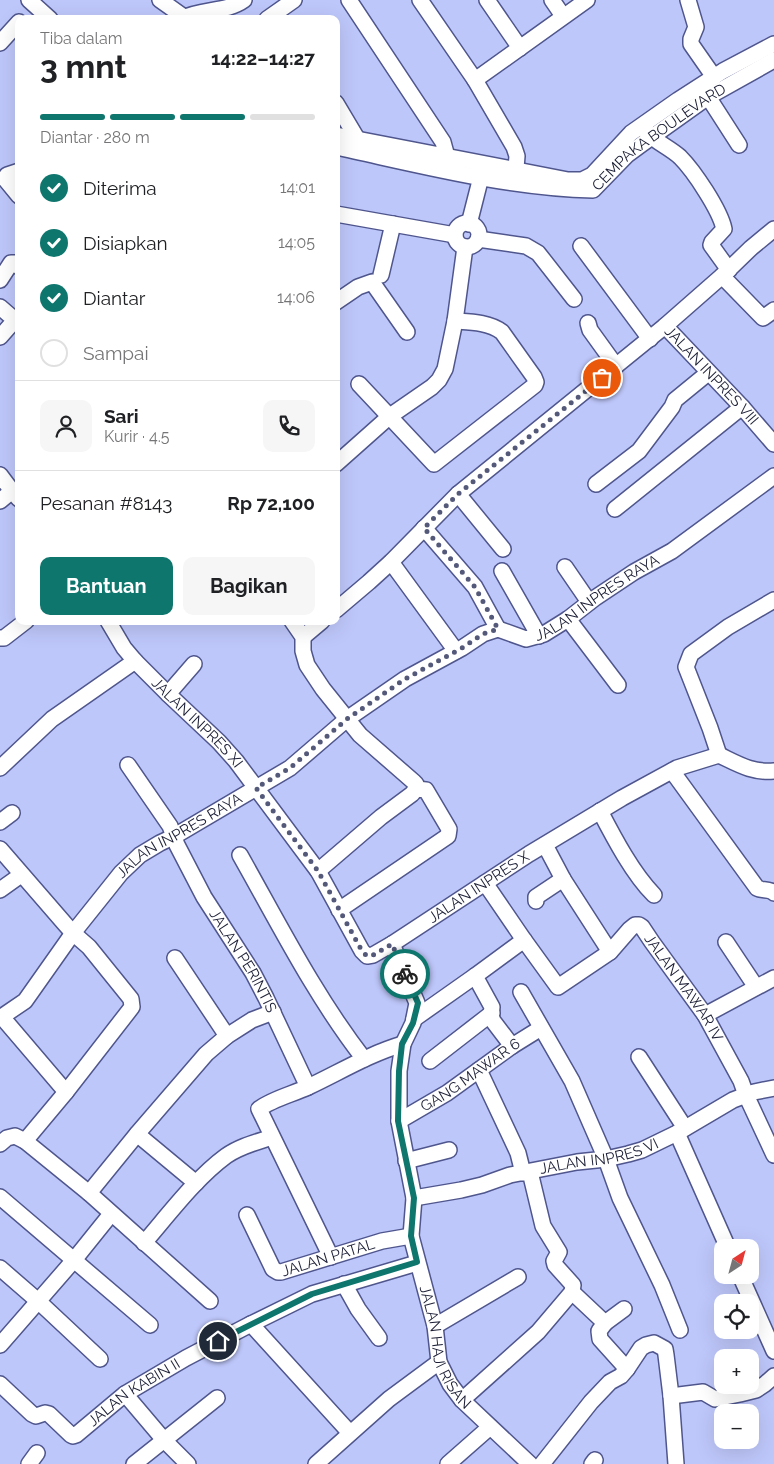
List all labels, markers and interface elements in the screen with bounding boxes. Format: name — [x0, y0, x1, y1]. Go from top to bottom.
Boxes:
text: Tiba dalam — [40, 29, 122, 48]
text: 14:22–14:27 — [211, 47, 315, 69]
text: 3 mnt — [40, 48, 127, 85]
street label: CEMPAKA BOULEVARD — [588, 80, 729, 194]
text: Diantar · 280 m — [40, 128, 150, 147]
icon: check — [40, 174, 68, 202]
text: Diterima — [83, 177, 157, 199]
text: 14:01 — [280, 178, 315, 197]
icon: check — [40, 229, 68, 257]
text: Disiapkan — [83, 232, 168, 254]
text: 14:05 — [278, 233, 315, 252]
icon: check — [40, 284, 68, 312]
text: Diantar — [83, 287, 145, 309]
text: 14:06 — [277, 288, 315, 307]
street label: JALAN INPRES VIII — [661, 322, 762, 429]
text: Sampai — [83, 342, 149, 364]
pin — [581, 357, 623, 399]
icon: bag — [588, 364, 616, 392]
button: person — [40, 400, 92, 452]
button: phone — [263, 400, 315, 452]
text: Sari — [104, 405, 139, 427]
text: Kurir · 4.5 — [104, 427, 170, 446]
text: Pesanan #8143 — [40, 492, 173, 514]
text: Rp 72,100 — [227, 492, 315, 514]
street label: JALAN INPRES RAYA — [533, 551, 662, 645]
button: Bantuan — [40, 557, 173, 615]
button: Bagikan — [183, 557, 315, 615]
street label: JALAN INPRES XI — [148, 674, 247, 771]
street label: JALAN INPRES RAYA — [113, 789, 245, 882]
street label: JALAN INPRES X — [425, 847, 533, 927]
street label: JALAN PERINTIS — [205, 906, 281, 1015]
street label: JALAN MAWAR IV — [640, 931, 727, 1044]
courier — [380, 949, 430, 999]
icon: bike — [391, 960, 419, 988]
street label: GANG MAWAR 6 — [417, 1034, 523, 1115]
street label: JALAN INPRES VI — [538, 1134, 661, 1178]
street label: JALAN PATAL — [279, 1235, 377, 1280]
north arrow — [714, 1239, 759, 1284]
map controls — [714, 1239, 759, 1449]
street label: JALAN HAJI RISAN — [416, 1284, 475, 1413]
button: locate — [714, 1294, 759, 1339]
pin — [197, 1320, 239, 1362]
icon: home — [204, 1327, 232, 1355]
button: + — [714, 1349, 759, 1394]
street label: JALAN KABIN II — [84, 1355, 183, 1430]
button: − — [714, 1404, 759, 1449]

